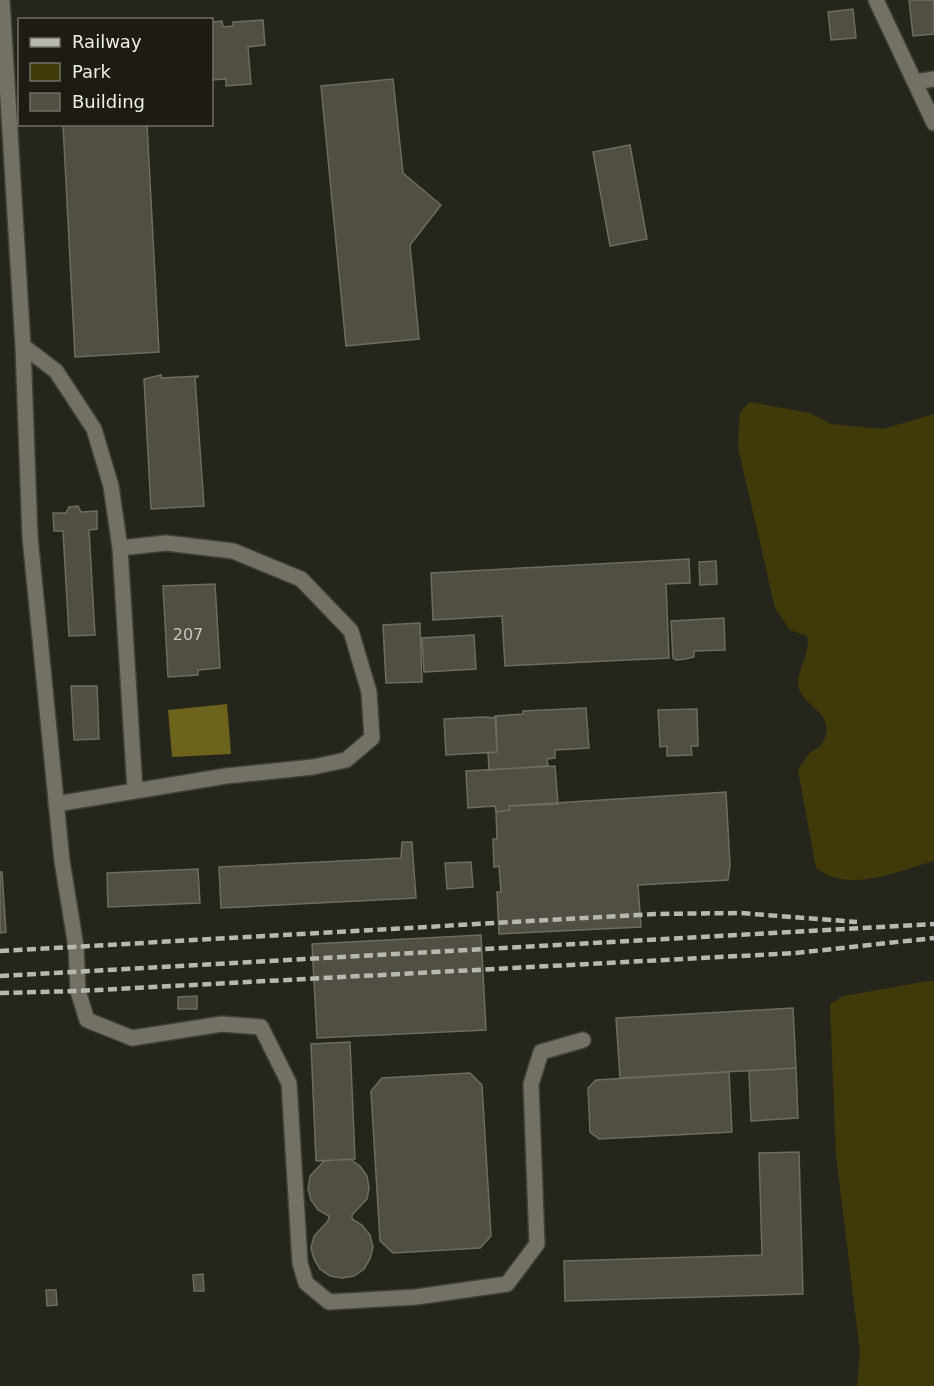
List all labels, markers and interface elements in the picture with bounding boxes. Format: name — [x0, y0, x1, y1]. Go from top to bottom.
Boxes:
legend — [18, 18, 213, 126]
text: Railway — [72, 31, 142, 52]
text: Park — [72, 61, 111, 82]
text: Building — [72, 91, 145, 112]
house number: 207 — [173, 625, 203, 644]

